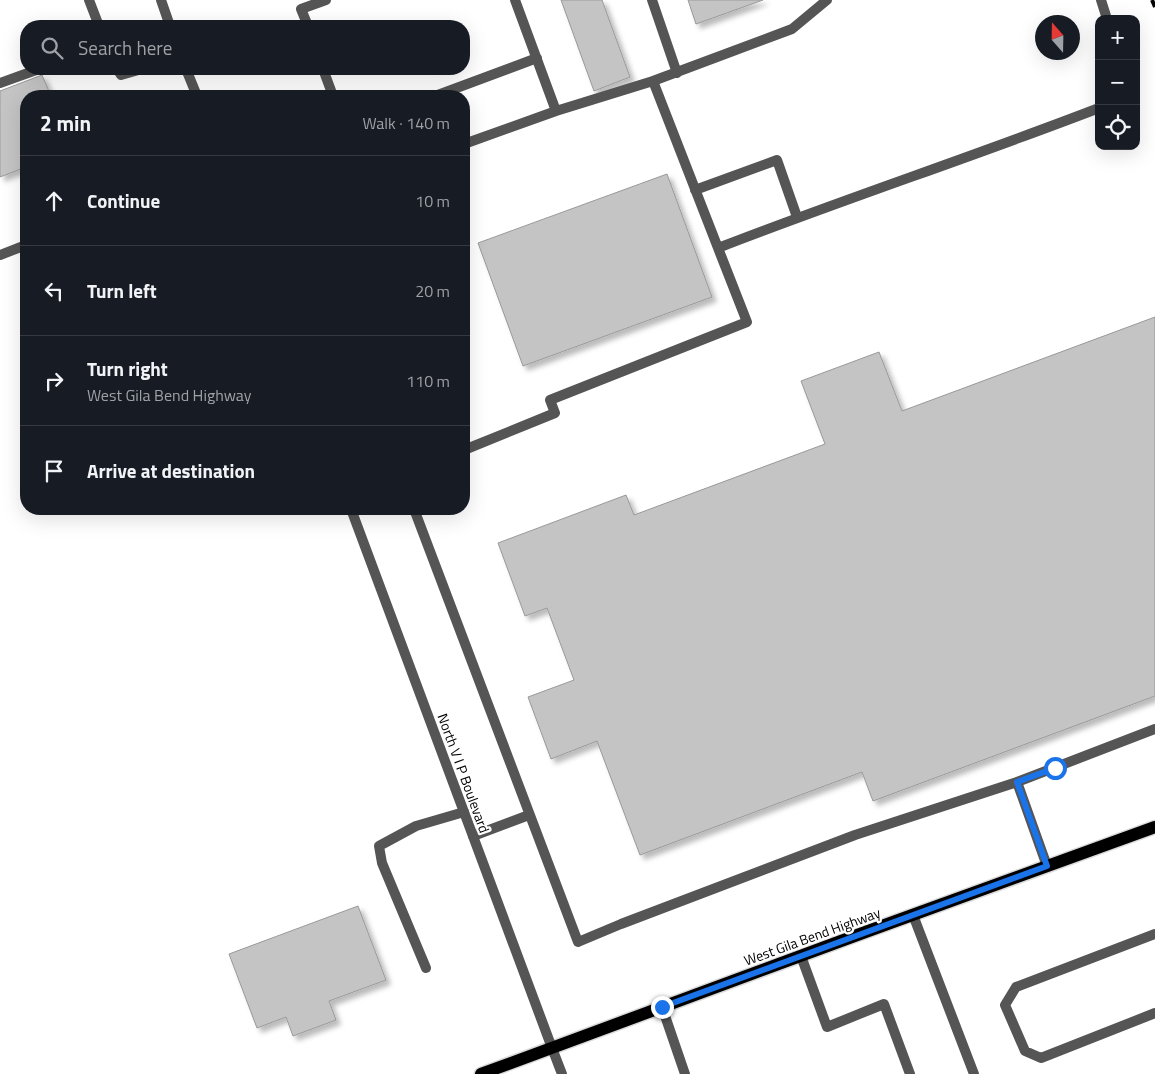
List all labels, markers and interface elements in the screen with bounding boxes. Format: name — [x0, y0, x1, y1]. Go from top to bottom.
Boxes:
north arrow — [1035, 15, 1080, 60]
map controls — [1095, 15, 1140, 150]
button: + — [1095, 15, 1140, 60]
search box — [20, 20, 470, 75]
text: Search here — [78, 33, 172, 62]
icon: search — [38, 34, 66, 62]
button: − — [1095, 60, 1140, 105]
button: locate — [1095, 105, 1140, 150]
text: 2 min — [40, 107, 91, 139]
text: Walk · 140 m — [362, 111, 450, 135]
text: Continue — [87, 186, 160, 215]
icon: ahead — [40, 187, 68, 215]
text: 10 m — [415, 189, 450, 213]
text: Turn left — [87, 276, 157, 305]
icon: left — [40, 277, 68, 305]
text: 20 m — [415, 279, 450, 303]
text: Turn right — [87, 354, 168, 383]
icon: right — [40, 367, 68, 395]
text: 110 m — [406, 369, 450, 393]
text: West Gila Bend Highway — [87, 383, 251, 407]
text: Arrive at destination — [87, 456, 255, 485]
icon: arrive — [40, 457, 68, 485]
street label: North V I P Boulevard — [433, 710, 495, 836]
route start — [1044, 757, 1067, 780]
street label: West Gila Bend Highway — [741, 901, 883, 970]
route end — [651, 996, 674, 1019]

